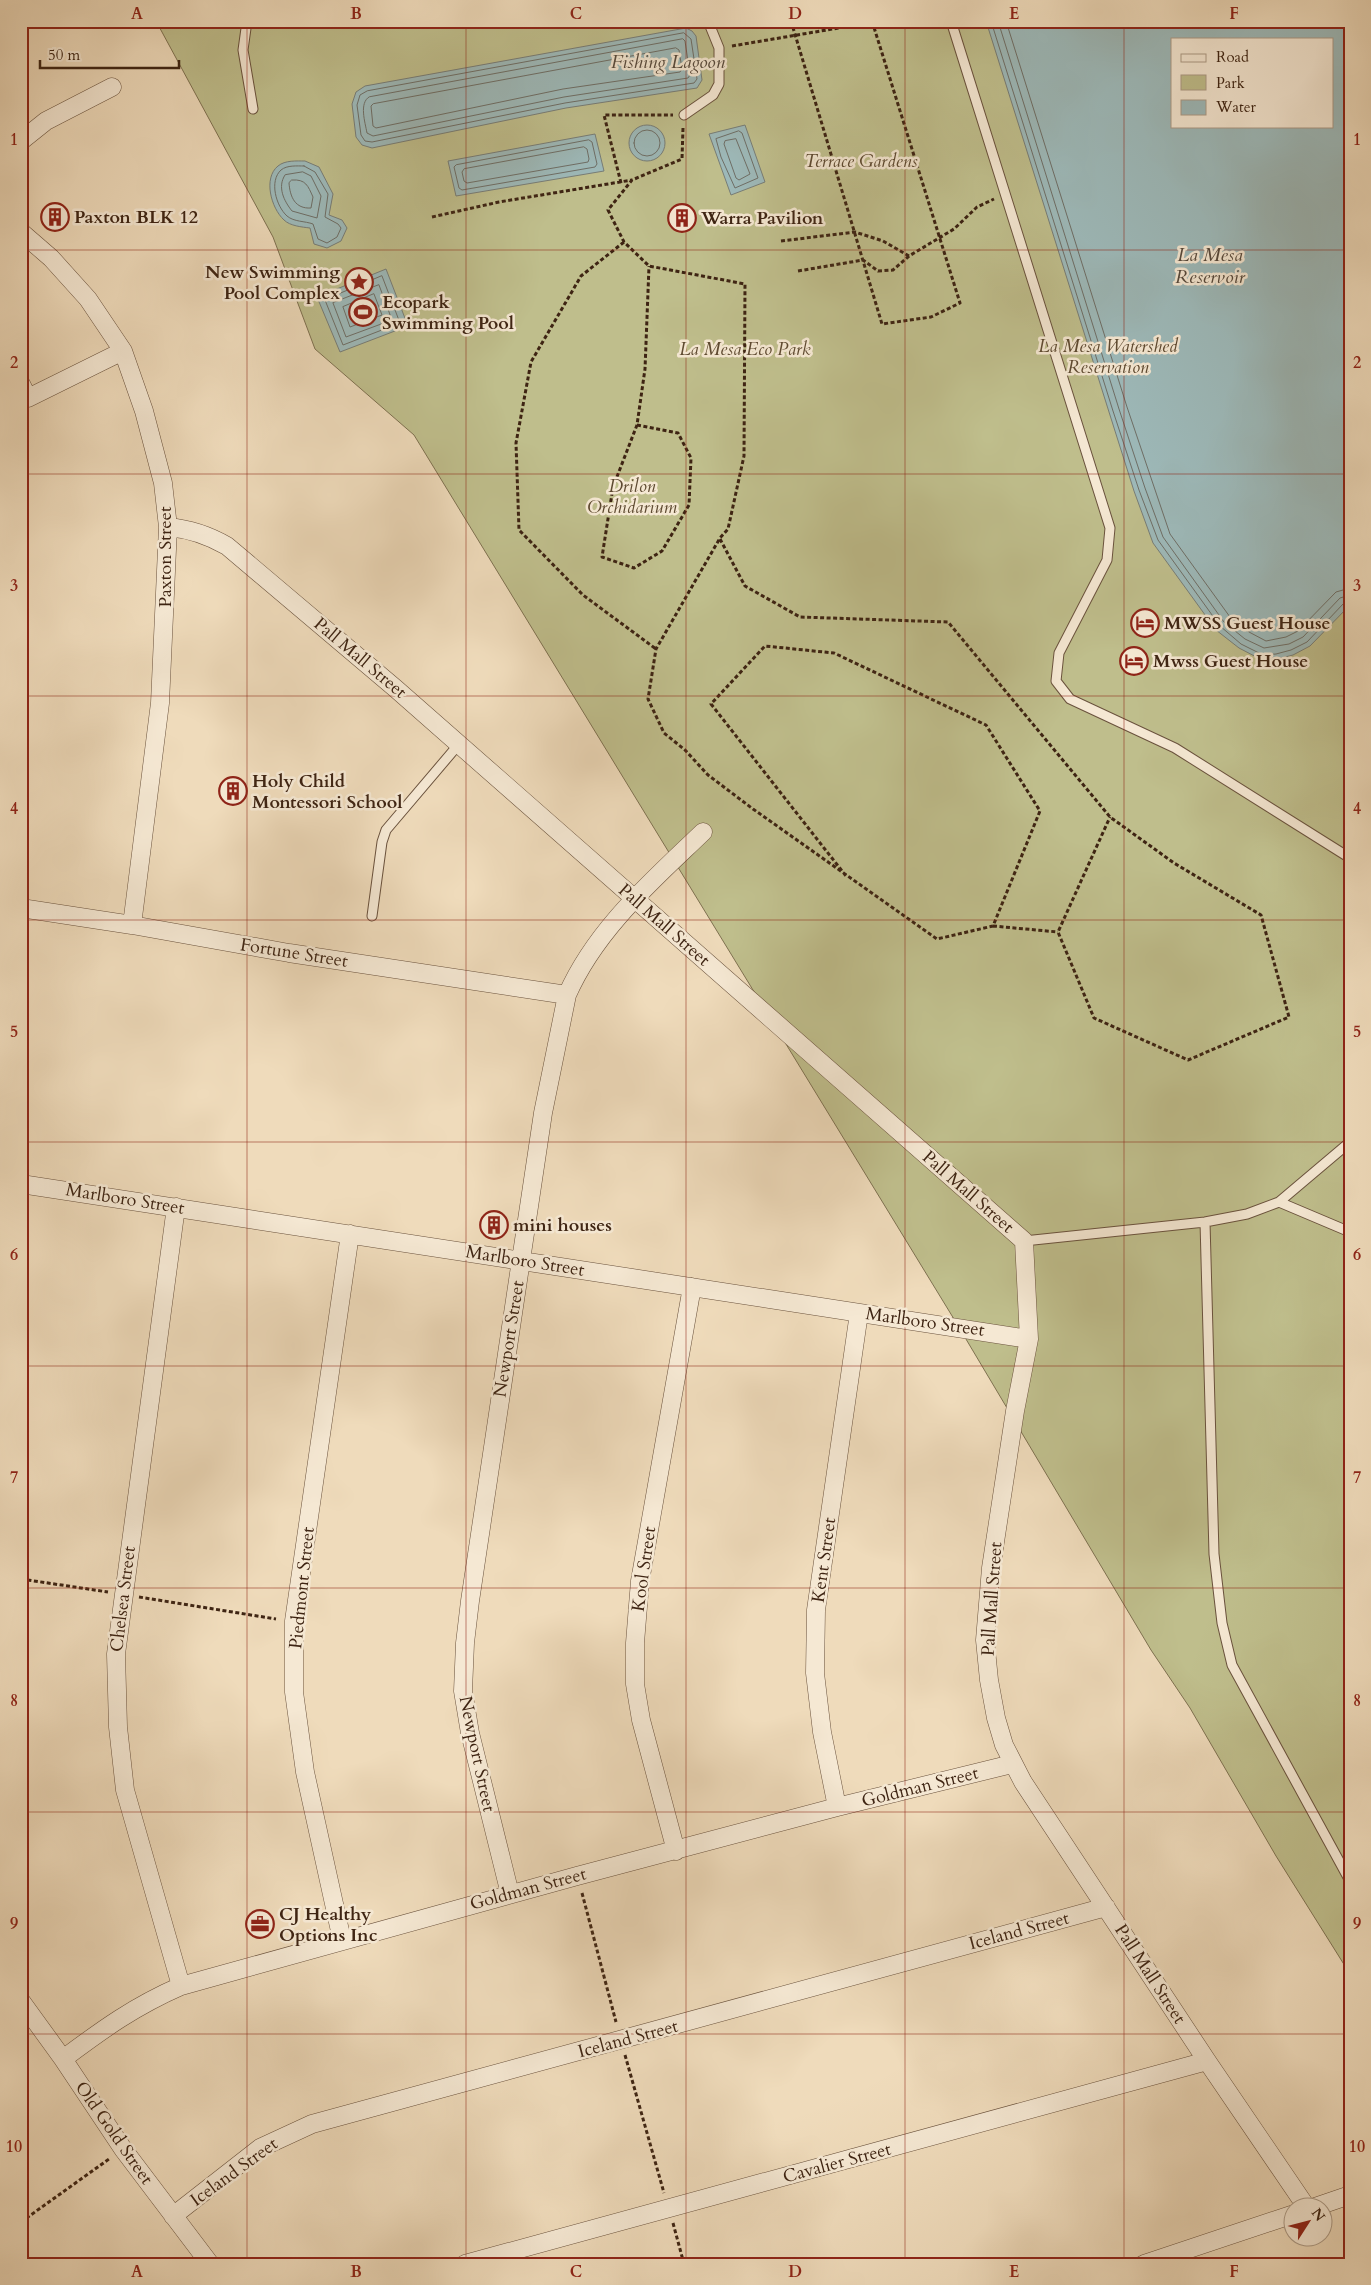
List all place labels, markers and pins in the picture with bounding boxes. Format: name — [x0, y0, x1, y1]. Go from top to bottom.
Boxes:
building icon: Paxton BLK 12 — [40, 202, 70, 232]
building icon: Warra Pavilion — [667, 203, 697, 233]
place label: Paxton BLK 12 — [74, 205, 198, 230]
place label: Warra Pavilion — [700, 206, 824, 231]
place label: New Swimming Pool Complex — [205, 260, 340, 306]
place icon: New Swimming Pool Complex — [344, 267, 374, 297]
place label: Ecopark Swimming Pool — [382, 290, 514, 336]
sports icon: Ecopark Swimming Pool — [348, 297, 378, 327]
hotel icon: MWSS Guest House — [1130, 608, 1160, 638]
place label: MWSS Guest House — [1164, 611, 1331, 636]
hotel icon: Mwss Guest House — [1119, 646, 1149, 676]
place label: Mwss Guest House — [1153, 649, 1308, 674]
place label: Holy Child Montessori School — [252, 769, 403, 815]
building icon: Holy Child Montessori School — [218, 776, 248, 806]
building icon: mini houses — [479, 1210, 509, 1240]
place label: mini houses — [513, 1213, 612, 1238]
place label: CJ Healthy Options Inc — [279, 1902, 378, 1948]
office icon: CJ Healthy Options Inc — [245, 1909, 275, 1939]

